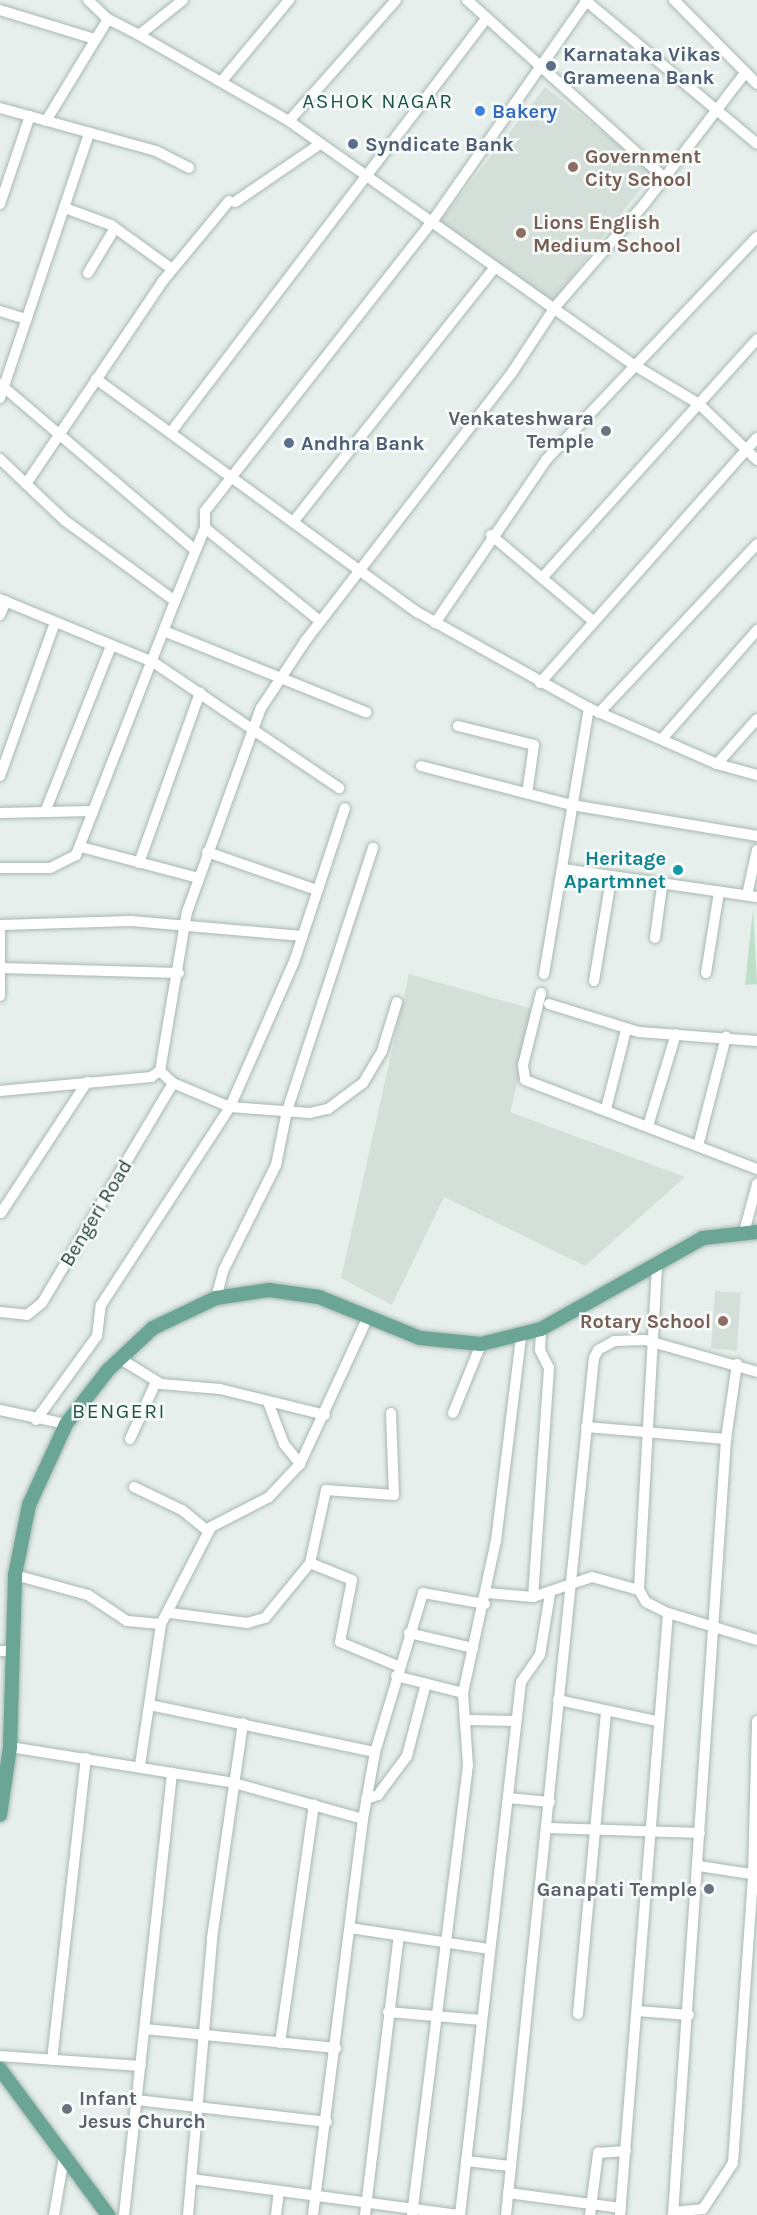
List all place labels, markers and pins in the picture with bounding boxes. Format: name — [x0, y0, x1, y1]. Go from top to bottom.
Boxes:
place label: Karnataka Vikas Grameena Bank — [563, 42, 721, 89]
marker: Karnataka Vikas Grameena Bank — [544, 59, 558, 73]
place label: Bakery — [492, 99, 557, 123]
marker: Bakery — [473, 104, 487, 118]
place label: Syndicate Bank — [365, 132, 514, 156]
marker: Syndicate Bank — [346, 137, 360, 151]
place label: Government City School — [585, 144, 701, 191]
marker: Government City School — [566, 160, 580, 174]
place label: Lions English Medium School — [533, 210, 681, 257]
marker: Lions English Medium School — [514, 226, 528, 240]
place label: Venkateshwara Temple — [448, 407, 594, 454]
marker: Venkateshwara Temple — [599, 424, 613, 438]
place label: Andhra Bank — [301, 431, 424, 455]
marker: Andhra Bank — [282, 436, 296, 450]
place label: Heritage Apartmnet — [564, 846, 666, 893]
marker: Heritage Apartmnet — [671, 863, 685, 877]
place label: Rotary School — [580, 1309, 711, 1333]
marker: Rotary School — [716, 1314, 730, 1328]
place label: Ganapati Temple — [537, 1877, 697, 1901]
marker: Ganapati Temple — [702, 1882, 716, 1896]
place label: Infant Jesus Church — [79, 2086, 206, 2133]
marker: Infant Jesus Church — [60, 2102, 74, 2116]

